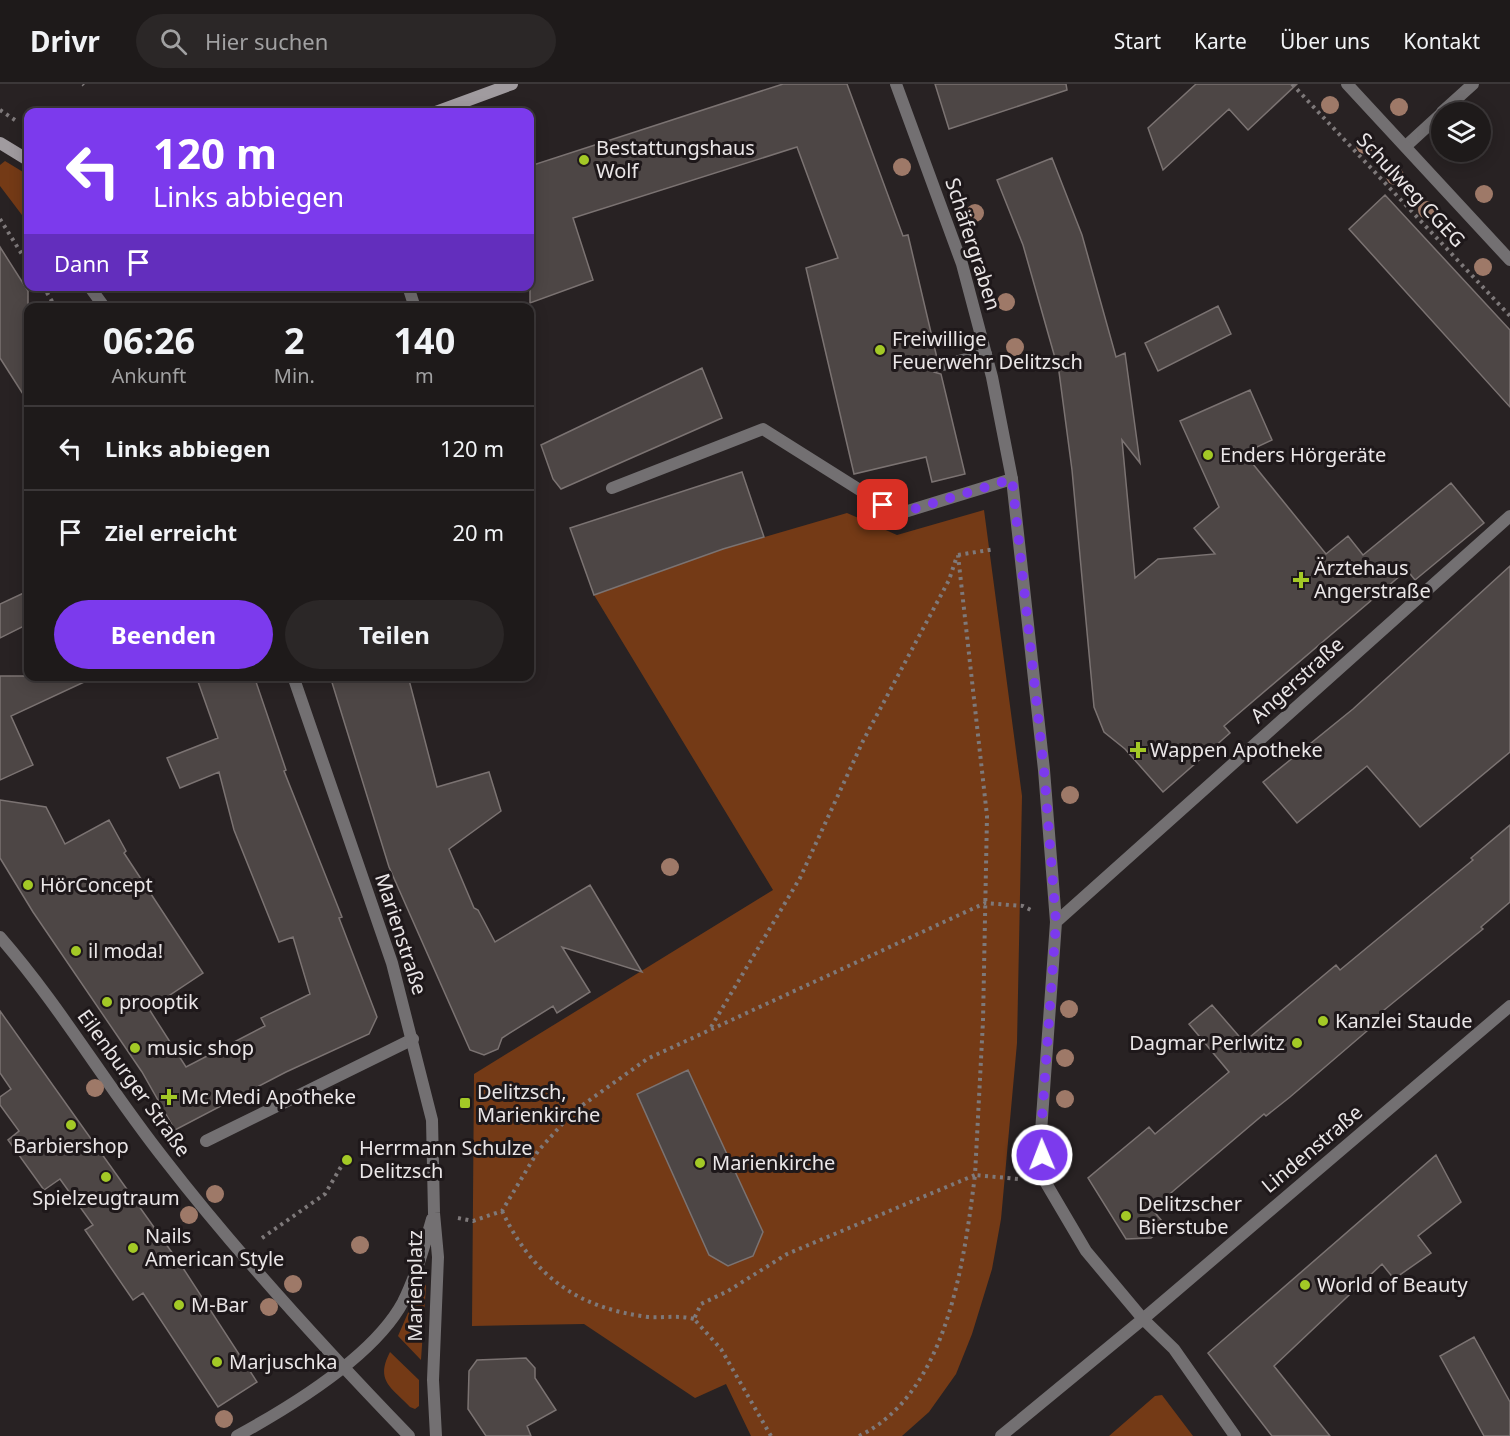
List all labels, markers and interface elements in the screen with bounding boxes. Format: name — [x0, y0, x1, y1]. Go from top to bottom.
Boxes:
search box — [136, 14, 556, 68]
text: Drivr — [30, 22, 100, 60]
icon: search — [157, 25, 190, 58]
text: Hier suchen — [205, 26, 328, 56]
text: Start — [1114, 27, 1161, 55]
text: Karte — [1194, 27, 1247, 55]
text: Über uns — [1280, 27, 1370, 55]
text: Kontakt — [1403, 27, 1480, 55]
map controls — [1431, 102, 1491, 162]
button: layers — [1431, 102, 1491, 162]
text: 120 m — [153, 124, 277, 181]
street label: Schulweg CGEG — [1351, 127, 1472, 253]
icon: left — [54, 132, 132, 210]
place label: Bestattungshaus Wolf — [596, 134, 755, 184]
marker: Bestattungshaus Wolf — [577, 153, 591, 167]
street label: Schäfergraben — [939, 174, 1008, 313]
text: Links abbiegen — [153, 178, 344, 215]
icon: arrive — [122, 246, 155, 279]
text: Dann — [54, 248, 110, 278]
text: 06:26 — [103, 316, 195, 365]
text: 2 — [284, 316, 305, 365]
text: 140 — [394, 316, 455, 365]
place label: Freiwillige Feuerwehr Delitzsch — [892, 325, 1083, 375]
marker: Freiwillige Feuerwehr Delitzsch — [873, 343, 887, 357]
text: Ankunft — [112, 362, 186, 389]
text: Min. — [274, 362, 315, 389]
text: m — [415, 362, 434, 389]
icon: left — [54, 432, 87, 465]
text: Links abbiegen — [105, 433, 271, 463]
text: 120 m — [440, 433, 504, 463]
place label: Enders Hörgeräte — [1220, 441, 1386, 468]
marker: Enders Hörgeräte — [1201, 448, 1215, 462]
pin — [857, 479, 908, 530]
icon: arrive — [866, 488, 899, 521]
icon: arrive — [54, 516, 87, 549]
text: Ziel erreicht — [105, 517, 237, 547]
text: 20 m — [453, 517, 504, 547]
place label: Ärztehaus Angerstraße — [1314, 554, 1431, 604]
marker: Ärztehaus Angerstraße — [1292, 571, 1310, 589]
button: Beenden — [54, 600, 273, 669]
button: Teilen — [285, 600, 504, 669]
street label: Angerstraße — [1244, 631, 1349, 729]
place label: Wappen Apotheke — [1150, 736, 1323, 763]
marker: Wappen Apotheke — [1131, 743, 1145, 757]
street label: Marienstraße — [369, 870, 434, 998]
place label: HörConcept — [40, 871, 153, 898]
marker: HörConcept — [21, 878, 35, 892]
place label: il moda! — [88, 937, 163, 964]
marker: il moda! — [69, 944, 83, 958]
place label: prooptik — [119, 988, 199, 1015]
marker: prooptik — [100, 995, 114, 1009]
street label: Eilenburger Straße — [72, 1004, 197, 1162]
place label: Kanzlei Staude — [1335, 1007, 1473, 1034]
marker: Kanzlei Staude — [1316, 1014, 1330, 1028]
place label: Dagmar Perlwitz — [1129, 1029, 1285, 1056]
place label: music shop — [147, 1034, 254, 1061]
marker: Dagmar Perlwitz — [1290, 1036, 1304, 1050]
marker: music shop — [128, 1041, 142, 1055]
place label: Delitzsch, Marienkirche — [477, 1078, 600, 1128]
place label: Mc Medi Apotheke — [181, 1083, 356, 1110]
marker: Mc Medi Apotheke — [162, 1090, 176, 1104]
marker: Delitzsch, Marienkirche — [458, 1096, 472, 1110]
street label: Lindenstraße — [1256, 1099, 1368, 1199]
marker: Barbiershop — [64, 1118, 78, 1132]
position arrow — [1010, 1123, 1074, 1187]
place label: Barbiershop — [13, 1132, 129, 1159]
place label: Herrmann Schulze Delitzsch — [359, 1134, 533, 1184]
place label: Marienkirche — [712, 1149, 835, 1176]
marker: Herrmann Schulze Delitzsch — [340, 1153, 354, 1167]
marker: Marienkirche — [693, 1156, 707, 1170]
marker: Spielzeugtraum — [99, 1170, 113, 1184]
place label: Spielzeugtraum — [32, 1184, 180, 1211]
place label: Delitzscher Bierstube — [1138, 1190, 1242, 1240]
marker: Delitzscher Bierstube — [1119, 1209, 1133, 1223]
place label: Nails American Style — [145, 1222, 284, 1272]
street label: Marienplatz — [401, 1230, 428, 1342]
marker: Nails American Style — [126, 1241, 140, 1255]
place label: World of Beauty — [1317, 1271, 1468, 1298]
marker: World of Beauty — [1298, 1278, 1312, 1292]
place label: M-Bar — [191, 1291, 248, 1318]
marker: M-Bar — [172, 1298, 186, 1312]
place label: Marjuschka — [229, 1348, 338, 1375]
marker: Marjuschka — [210, 1355, 224, 1369]

